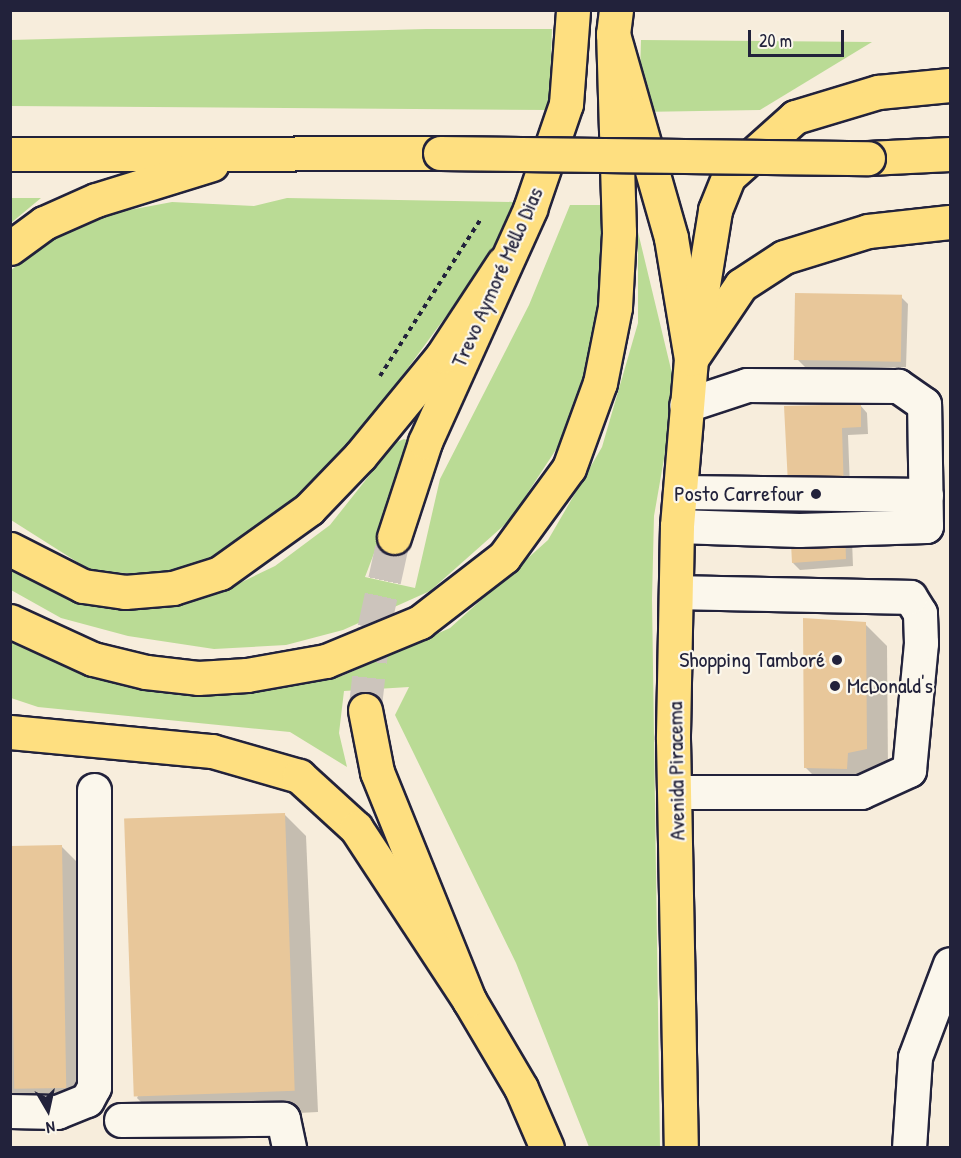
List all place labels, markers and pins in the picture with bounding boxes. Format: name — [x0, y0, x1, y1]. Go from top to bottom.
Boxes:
place label: Posto Carrefour — [674, 481, 804, 507]
marker: Posto Carrefour — [809, 487, 823, 501]
place label: Shopping Tamboré — [679, 647, 825, 673]
marker: Shopping Tamboré — [830, 653, 844, 667]
place label: McDonald's — [847, 673, 933, 699]
marker: McDonald's — [828, 679, 842, 693]

